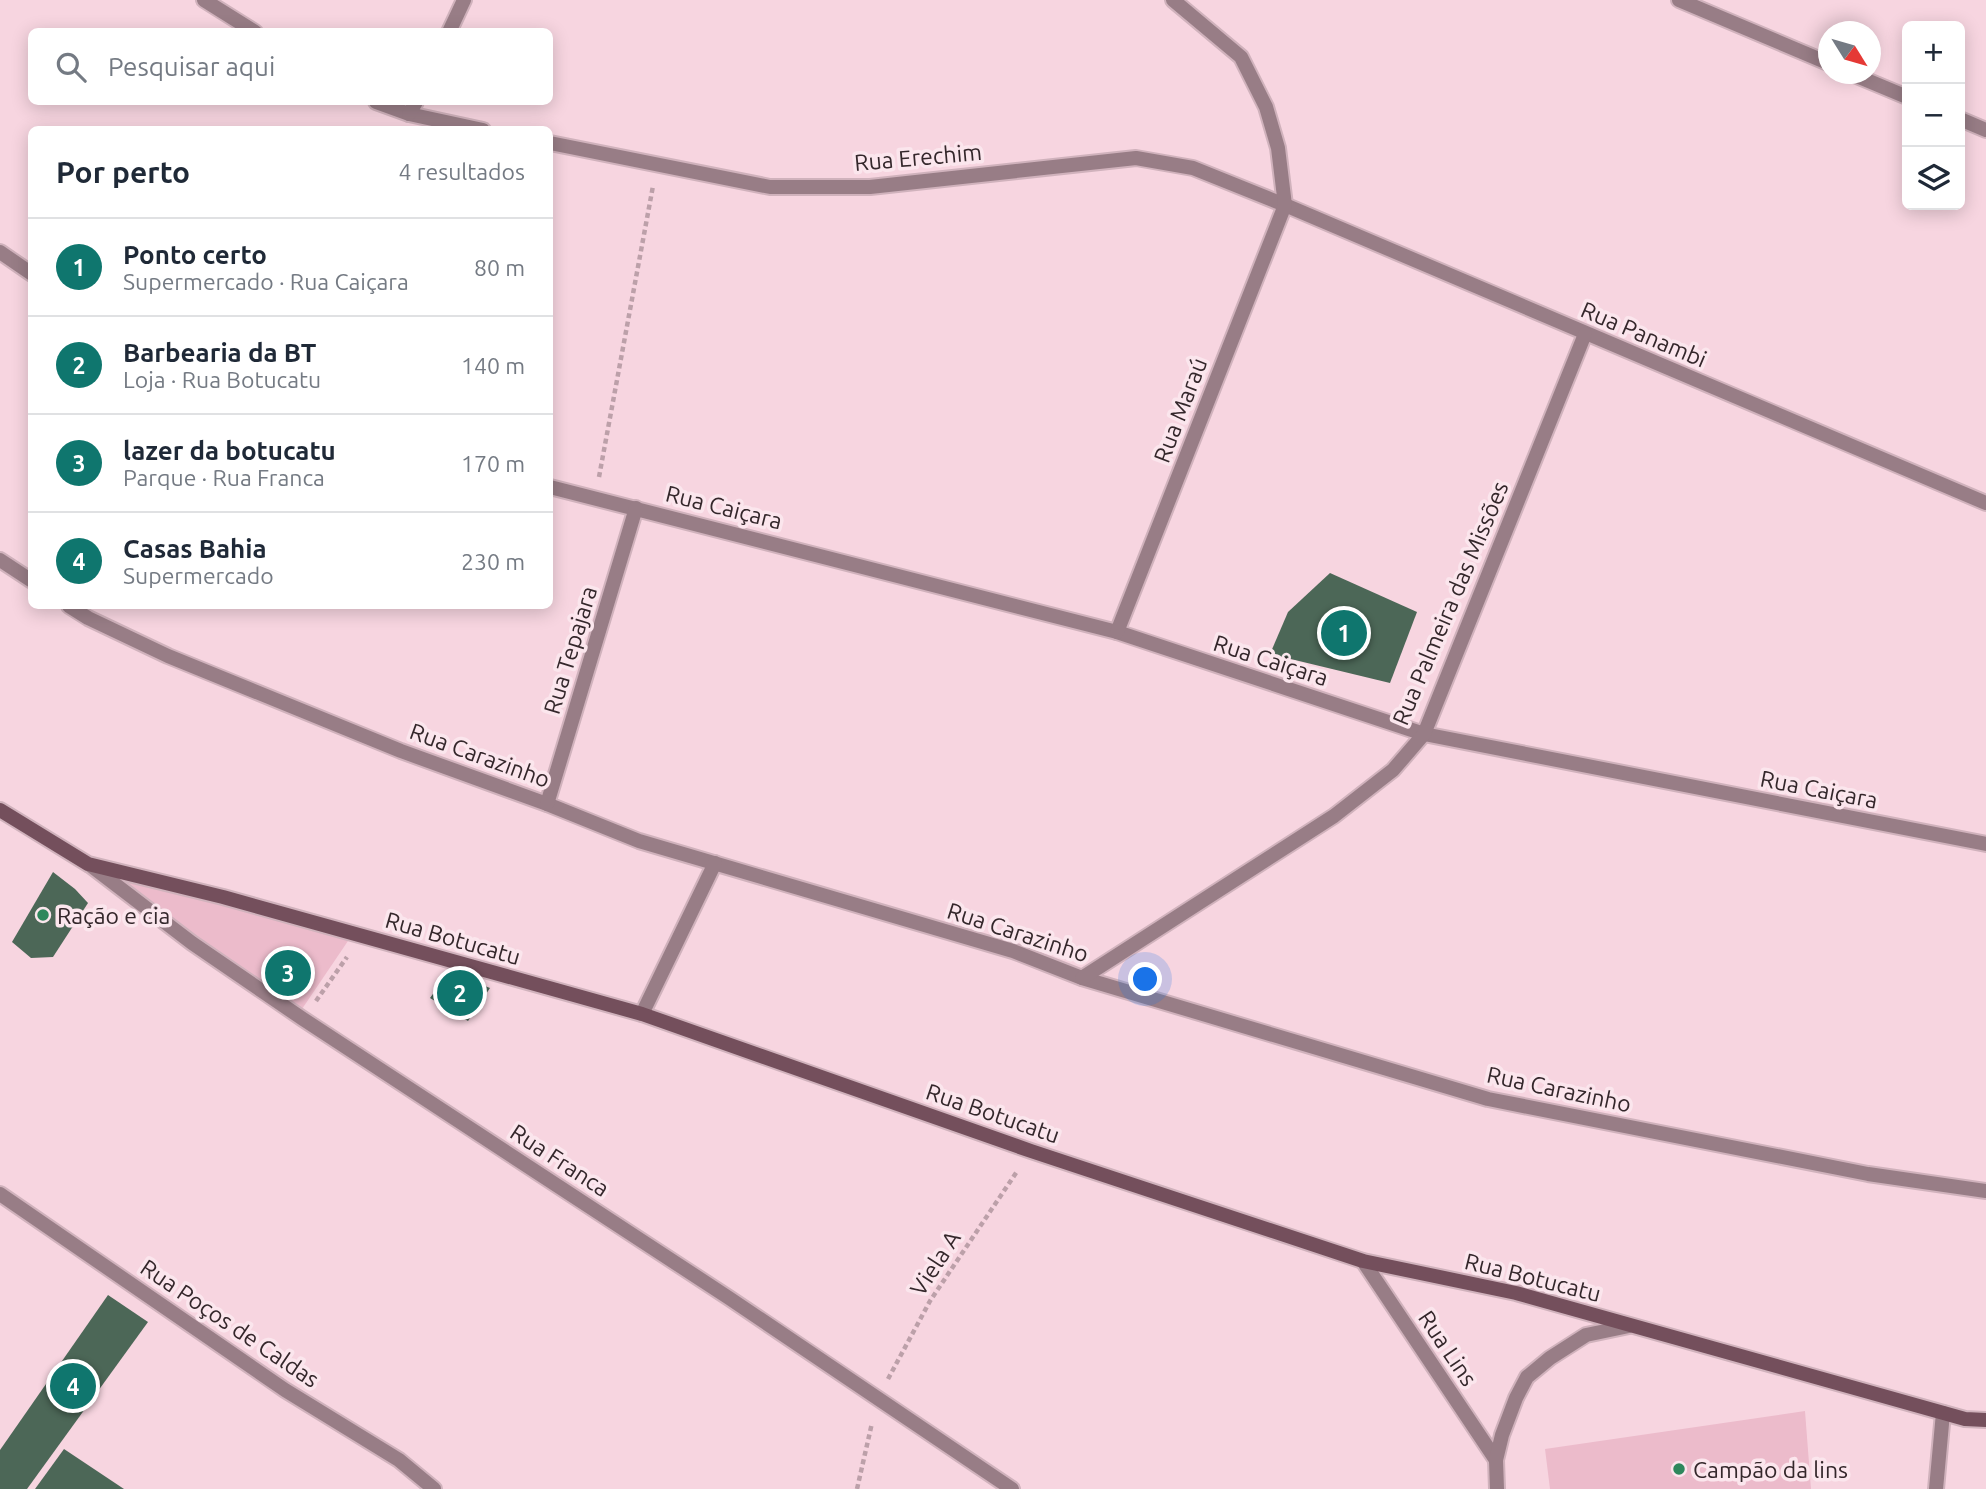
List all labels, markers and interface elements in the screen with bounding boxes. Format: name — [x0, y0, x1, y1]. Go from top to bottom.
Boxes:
north arrow — [1818, 21, 1881, 84]
map controls — [1902, 21, 1965, 210]
button: + — [1902, 21, 1965, 84]
search box — [28, 28, 553, 105]
icon: search — [52, 48, 90, 86]
text: Pesquisar aqui — [108, 52, 275, 81]
button: − — [1902, 84, 1965, 147]
street label: Rua Erechim — [853, 139, 983, 175]
button: layers — [1902, 147, 1965, 210]
text: Por perto — [56, 155, 190, 189]
text: 4 resultados — [399, 159, 525, 184]
text: Ponto certo — [123, 240, 267, 269]
text: 1 — [73, 255, 85, 280]
text: 80 m — [474, 255, 525, 280]
text: Supermercado · Rua Caiçara — [123, 269, 409, 294]
street label: Rua Panambi — [1578, 296, 1710, 372]
text: Barbearia da BT — [123, 338, 316, 367]
text: 2 — [73, 353, 85, 378]
text: 140 m — [461, 353, 525, 378]
street label: Rua Maraú — [1149, 354, 1211, 466]
text: Loja · Rua Botucatu — [123, 367, 321, 392]
text: lazer da botucatu — [123, 436, 336, 465]
text: 3 — [73, 451, 85, 476]
text: 170 m — [461, 451, 525, 476]
text: Parque · Rua Franca — [123, 465, 325, 490]
street label: Rua Palmeira das Missões — [1387, 477, 1513, 728]
street label: Rua Caiçara — [663, 480, 785, 534]
text: Casas Bahia — [123, 534, 267, 563]
text: 4 — [73, 549, 85, 574]
text: 230 m — [461, 549, 525, 574]
text: Supermercado — [123, 563, 274, 588]
street label: Rua Tepajara — [539, 583, 601, 717]
pin: 1 — [1321, 607, 1367, 659]
street label: Rua Caiçara — [1211, 630, 1331, 690]
street label: Rua Carazinho — [407, 718, 553, 792]
street label: Rua Caiçara — [1758, 765, 1880, 813]
street label: Rua Carazinho — [944, 897, 1092, 967]
place label: Ração e cia — [57, 903, 170, 928]
marker: Ração e cia — [35, 907, 51, 923]
street label: Rua Botucatu — [383, 907, 523, 969]
pin: 3 — [265, 947, 311, 999]
your location — [1128, 962, 1162, 996]
pin: 2 — [437, 967, 483, 1019]
street label: Rua Carazinho — [1485, 1062, 1633, 1116]
street label: Rua Botucatu — [923, 1078, 1063, 1148]
street label: Rua Franca — [506, 1119, 614, 1201]
street label: Viela A — [905, 1226, 965, 1300]
street label: Rua Botucatu — [1462, 1248, 1604, 1306]
street label: Rua Poços de Caldas — [136, 1254, 324, 1392]
street label: Rua Lins — [1414, 1306, 1482, 1390]
pin: 4 — [50, 1360, 96, 1412]
place label: Campão da lins — [1693, 1457, 1848, 1482]
marker: Campão da lins — [1671, 1461, 1687, 1477]

